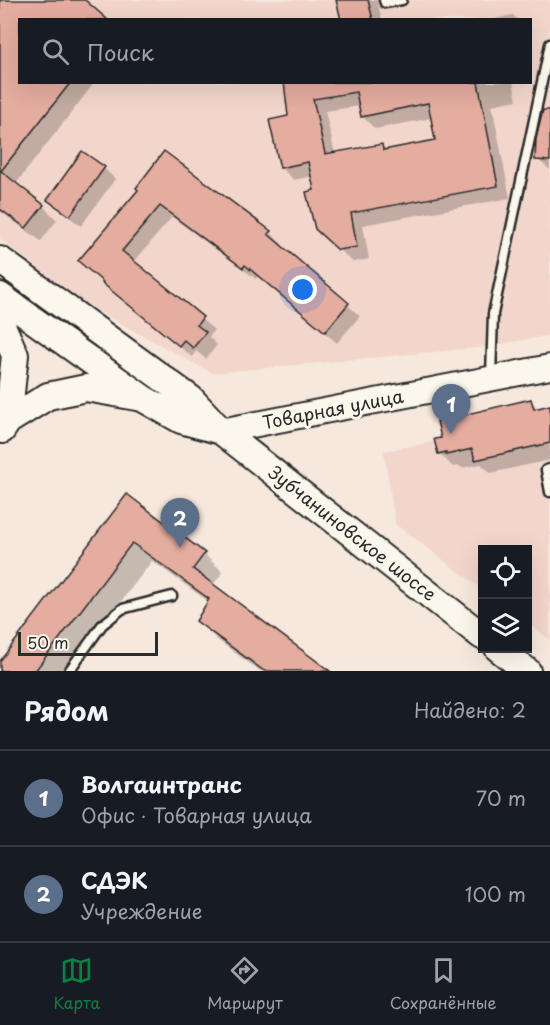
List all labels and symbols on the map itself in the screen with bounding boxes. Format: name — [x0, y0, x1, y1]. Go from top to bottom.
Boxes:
your location — [288, 275, 317, 304]
street label: Товарная улица — [260, 382, 406, 435]
pin: 1 — [432, 384, 470, 434]
street label: Зубчаниновское шоссе — [263, 459, 442, 607]
pin: 2 — [160, 498, 200, 548]
scale bar — [18, 629, 158, 656]

